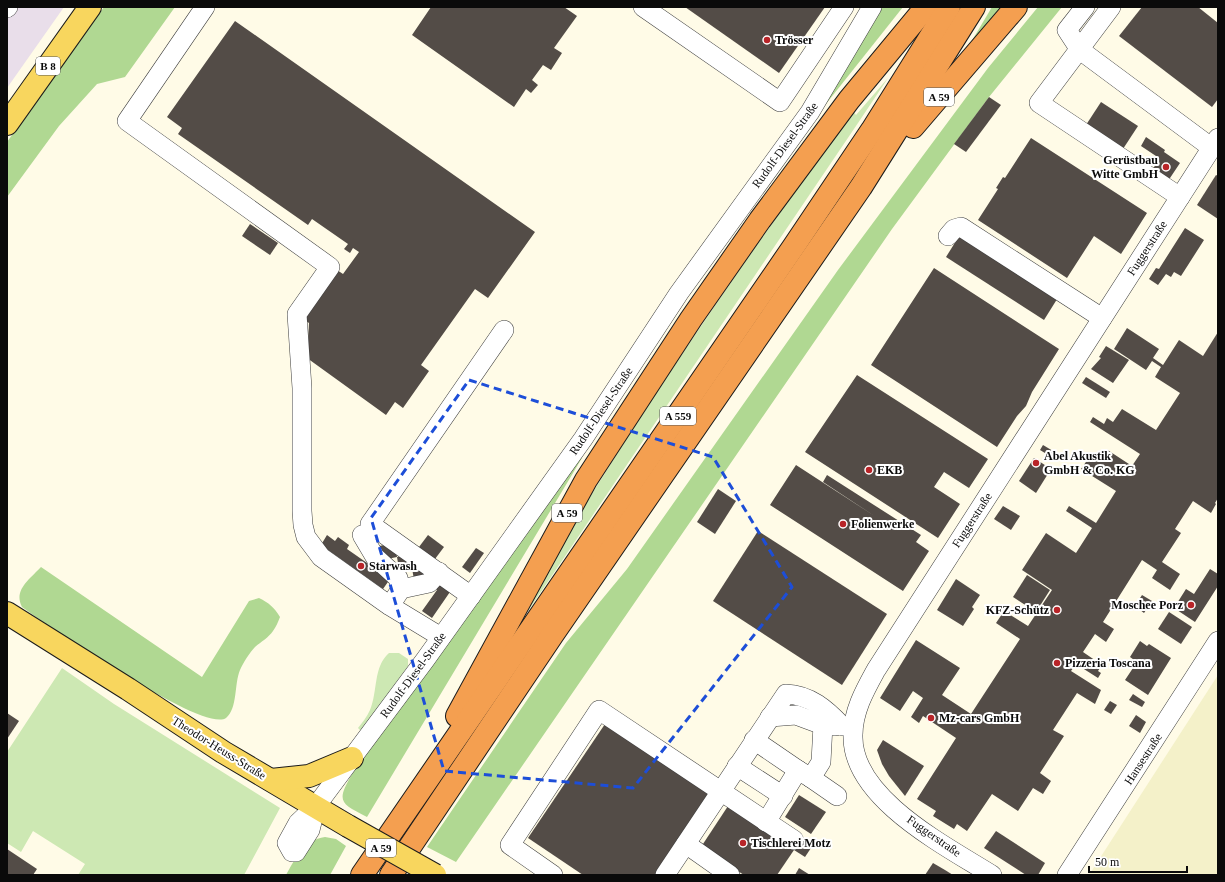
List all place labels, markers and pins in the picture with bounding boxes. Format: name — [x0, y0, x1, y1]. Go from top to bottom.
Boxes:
place label: Trösser — [775, 33, 814, 47]
marker: Trösser — [762, 35, 772, 45]
place label: Gerüstbau Witte GmbH — [1091, 153, 1159, 181]
marker: Gerüstbau Witte GmbH — [1161, 162, 1171, 172]
place label: Abel Akustik GmbH & Co. KG — [1044, 449, 1135, 477]
marker: Abel Akustik GmbH & Co. KG — [1031, 458, 1041, 468]
place label: EKB — [877, 463, 902, 477]
marker: EKB — [864, 465, 874, 475]
place label: Folienwerke — [851, 517, 915, 531]
marker: Folienwerke — [838, 519, 848, 529]
place label: Starwash — [369, 559, 417, 573]
marker: Starwash — [356, 561, 366, 571]
place label: Moschee Porz — [1111, 598, 1184, 612]
marker: Moschee Porz — [1186, 600, 1196, 610]
place label: KFZ-Schütz — [986, 603, 1050, 617]
marker: KFZ-Schütz — [1052, 605, 1062, 615]
place label: Pizzeria Toscana — [1065, 656, 1151, 670]
marker: Pizzeria Toscana — [1052, 658, 1062, 668]
place label: Mz-cars GmbH — [939, 711, 1020, 725]
marker: Mz-cars GmbH — [926, 713, 936, 723]
place label: Tischlerei Motz — [751, 836, 832, 850]
marker: Tischlerei Motz — [738, 838, 748, 848]

